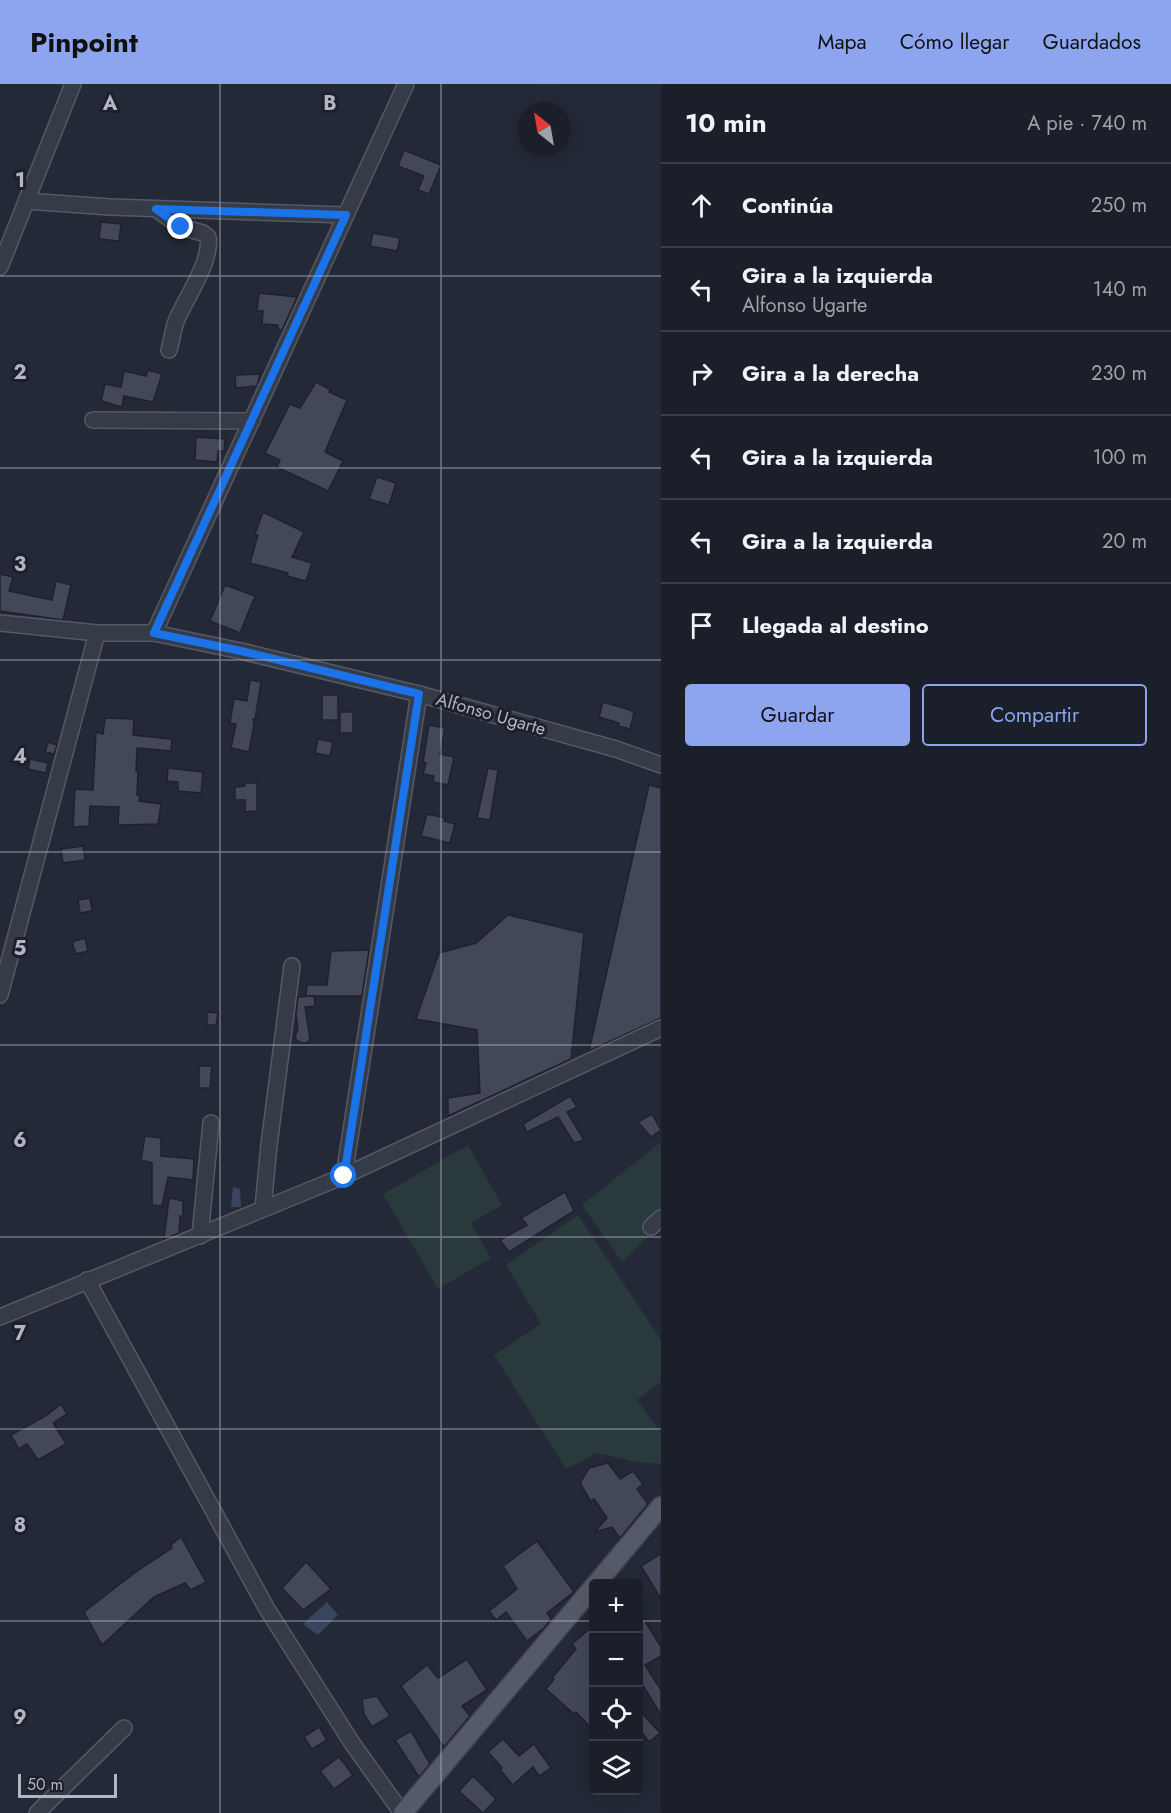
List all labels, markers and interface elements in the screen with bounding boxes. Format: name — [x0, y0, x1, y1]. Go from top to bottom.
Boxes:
text: Pinpoint — [30, 22, 138, 63]
text: Mapa — [817, 27, 867, 57]
text: Cómo llegar — [900, 27, 1009, 57]
text: Guardados — [1042, 27, 1141, 57]
text: A — [102, 89, 118, 118]
text: B — [323, 89, 337, 118]
north arrow — [517, 102, 571, 156]
text: 10 min — [685, 104, 767, 142]
text: A pie · 740 m — [1027, 109, 1147, 138]
text: 1 — [15, 166, 25, 195]
icon: ahead — [685, 189, 718, 222]
text: Continúa — [742, 189, 833, 221]
text: 250 m — [1091, 191, 1147, 220]
route end — [167, 213, 193, 239]
text: Gira a la izquierda — [742, 259, 933, 291]
icon: left — [685, 273, 718, 306]
text: 140 m — [1093, 275, 1147, 304]
text: Alfonso Ugarte — [742, 291, 867, 320]
icon: right — [685, 357, 718, 390]
text: Gira a la derecha — [742, 357, 919, 389]
text: 2 — [13, 358, 27, 387]
text: 230 m — [1091, 359, 1147, 388]
icon: left — [685, 441, 718, 474]
text: Gira a la izquierda — [742, 441, 933, 473]
text: 100 m — [1092, 443, 1147, 472]
icon: left — [685, 525, 718, 558]
text: Gira a la izquierda — [742, 525, 933, 557]
text: 20 m — [1102, 527, 1147, 556]
text: 3 — [14, 550, 26, 579]
icon: arrive — [685, 609, 718, 642]
text: Llegada al destino — [742, 609, 929, 641]
button: Guardar — [685, 684, 910, 746]
button: Compartir — [922, 684, 1147, 746]
street label: Alfonso Ugarte — [433, 686, 549, 742]
text: 4 — [13, 742, 27, 771]
text: 5 — [14, 934, 27, 963]
text: 6 — [13, 1126, 27, 1155]
route start — [330, 1162, 356, 1188]
text: 7 — [14, 1319, 27, 1348]
text: 8 — [14, 1511, 26, 1540]
map controls — [589, 1579, 643, 1795]
button: + — [589, 1579, 643, 1633]
button: − — [589, 1633, 643, 1687]
button: locate — [589, 1687, 643, 1741]
text: 9 — [13, 1703, 27, 1732]
button: layers — [589, 1741, 643, 1795]
scale bar — [18, 1771, 117, 1798]
text: 50 m — [27, 1773, 63, 1796]

